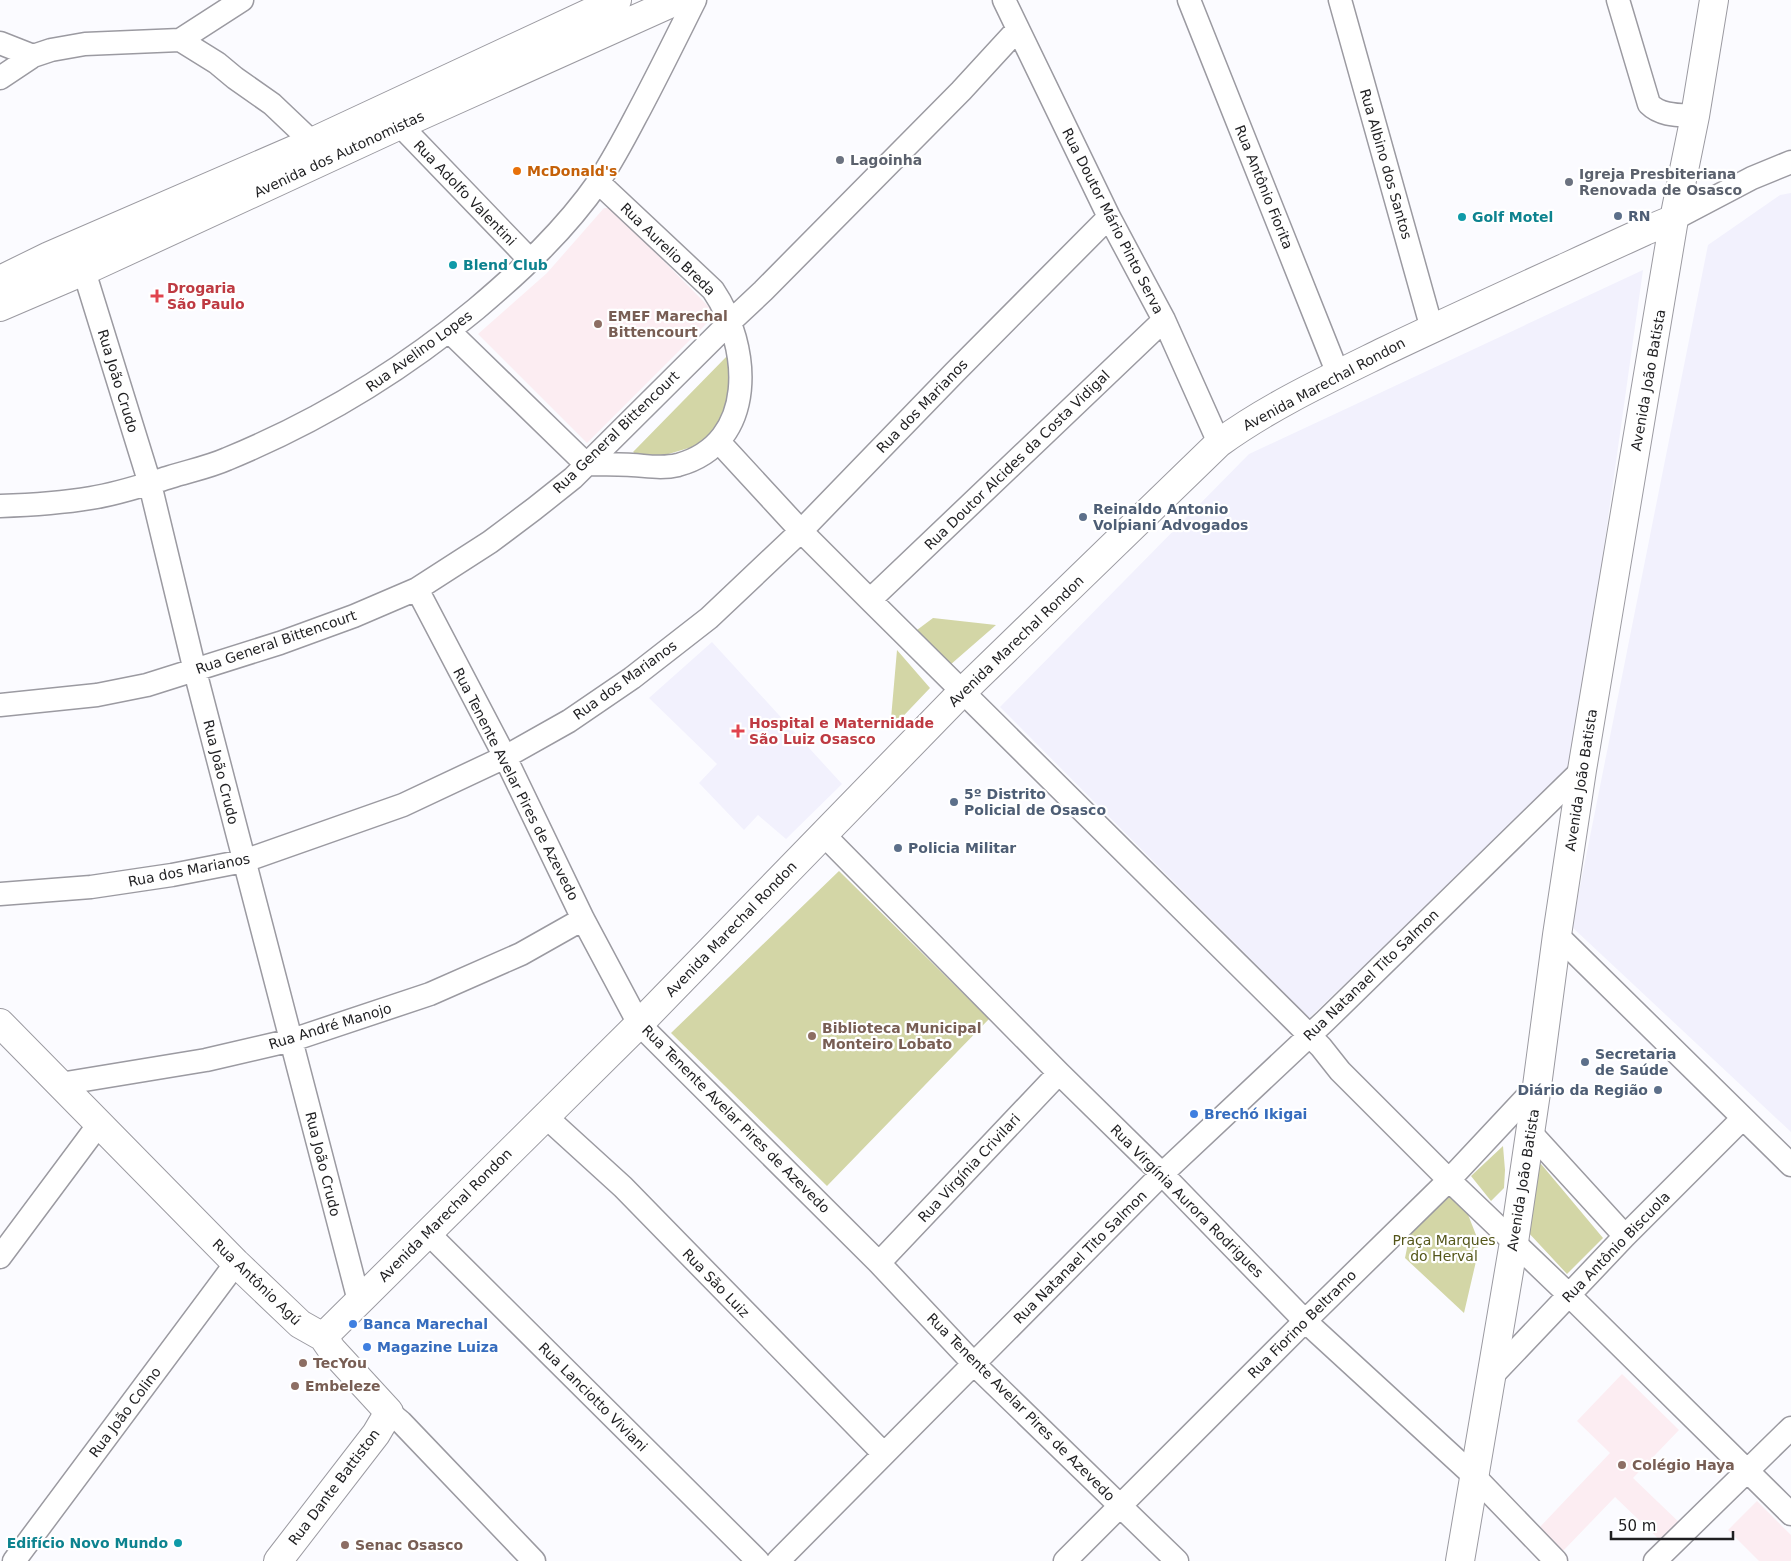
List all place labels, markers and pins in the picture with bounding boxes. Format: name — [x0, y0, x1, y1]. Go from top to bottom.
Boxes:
place label: Lagoinha — [850, 152, 922, 168]
marker: Lagoinha — [834, 154, 846, 166]
place label: McDonald's — [527, 163, 617, 179]
marker: McDonald's — [511, 165, 523, 177]
place label: Igreja Presbiteriana Renovada de Osasco — [1579, 166, 1742, 198]
marker: Igreja Presbiteriana Renovada de Osasco — [1563, 176, 1575, 188]
place label: RN — [1628, 208, 1651, 224]
place label: Golf Motel — [1472, 209, 1553, 225]
marker: RN — [1612, 210, 1624, 222]
marker: Golf Motel — [1456, 211, 1468, 223]
place label: Blend Club — [463, 257, 548, 273]
marker: Blend Club — [447, 259, 459, 271]
place label: Drogaria São Paulo — [167, 280, 245, 312]
marker: Drogaria São Paulo — [151, 290, 163, 302]
place label: EMEF Marechal Bittencourt — [608, 308, 728, 340]
marker: EMEF Marechal Bittencourt — [592, 318, 604, 330]
place label: Reinaldo Antonio Volpiani Advogados — [1093, 501, 1248, 533]
marker: Reinaldo Antonio Volpiani Advogados — [1077, 511, 1089, 523]
place label: Hospital e Maternidade São Luiz Osasco — [749, 715, 934, 747]
marker: Hospital e Maternidade São Luiz Osasco — [731, 724, 745, 738]
place label: 5º Distrito Policial de Osasco — [964, 786, 1106, 818]
marker: 5º Distrito Policial de Osasco — [948, 796, 960, 808]
place label: Policia Militar — [908, 840, 1016, 856]
marker: Policia Militar — [892, 842, 904, 854]
place label: Biblioteca Municipal Monteiro Lobato — [822, 1020, 982, 1052]
marker: Biblioteca Municipal Monteiro Lobato — [806, 1030, 818, 1042]
place label: Secretaria de Saúde — [1595, 1046, 1677, 1078]
marker: Secretaria de Saúde — [1579, 1056, 1591, 1068]
place label: Diário da Região — [1517, 1082, 1648, 1098]
marker: Diário da Região — [1652, 1084, 1664, 1096]
place label: Brechó Ikigai — [1204, 1106, 1307, 1122]
marker: Brechó Ikigai — [1188, 1108, 1200, 1120]
place label: Banca Marechal — [363, 1316, 488, 1332]
marker: Banca Marechal — [347, 1318, 359, 1330]
place label: Magazine Luiza — [377, 1339, 498, 1355]
marker: Magazine Luiza — [361, 1341, 373, 1353]
place label: TecYou — [313, 1355, 367, 1371]
marker: TecYou — [297, 1357, 309, 1369]
place label: Embeleze — [305, 1378, 381, 1394]
marker: Embeleze — [289, 1380, 301, 1392]
place label: Colégio Haya — [1632, 1457, 1735, 1473]
marker: Colégio Haya — [1616, 1459, 1628, 1471]
place label: Edifício Novo Mundo — [7, 1535, 168, 1551]
marker: Edifício Novo Mundo — [172, 1537, 184, 1549]
place label: Senac Osasco — [355, 1537, 463, 1553]
marker: Senac Osasco — [339, 1539, 351, 1551]

